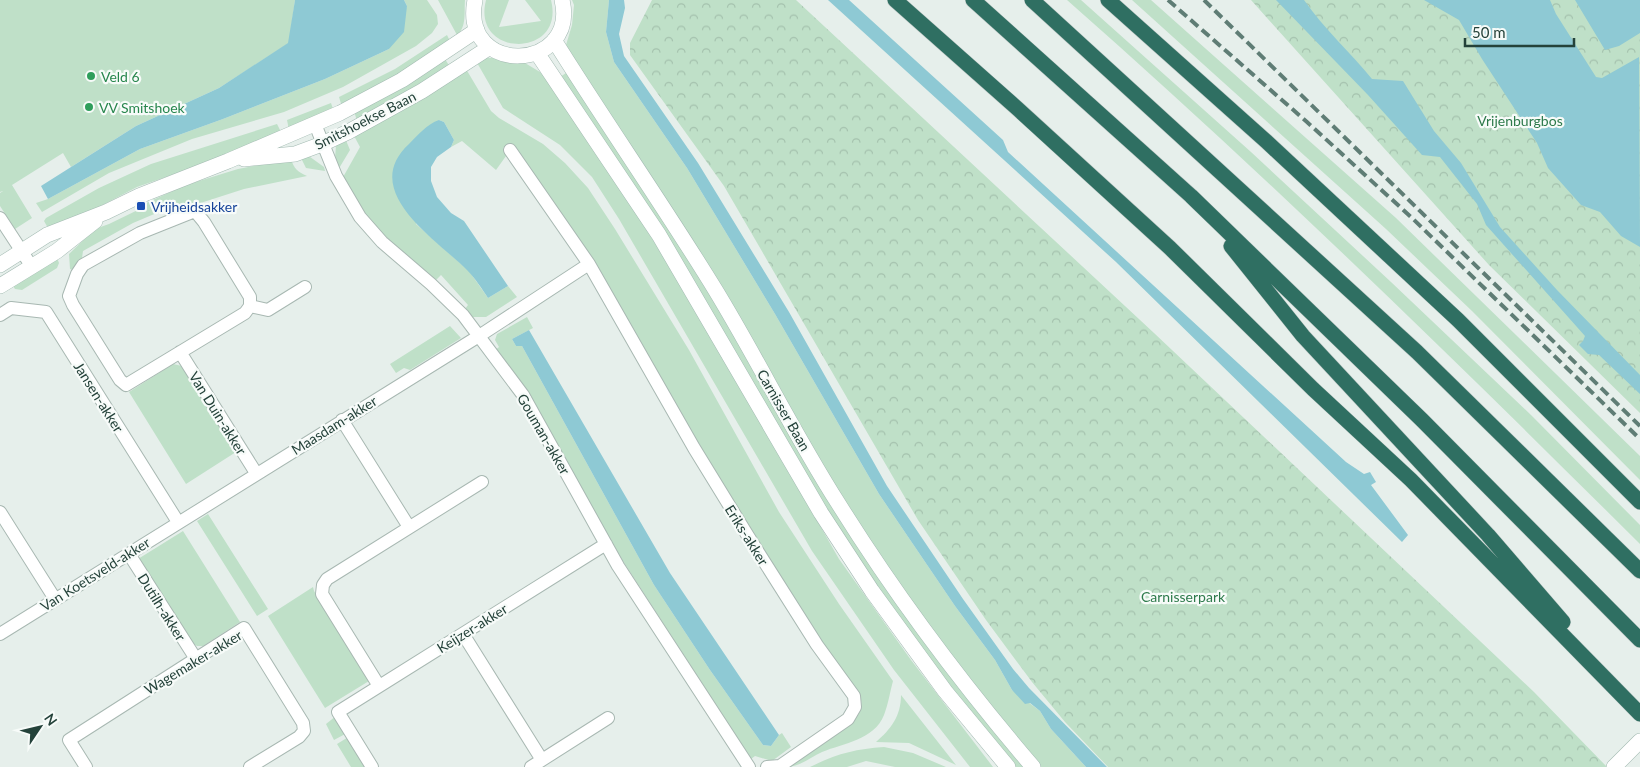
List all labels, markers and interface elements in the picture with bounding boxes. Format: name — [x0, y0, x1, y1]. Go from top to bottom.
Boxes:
scale bar — [1465, 15, 1574, 47]
text: 50 m — [1472, 23, 1506, 41]
place label: Veld 6 — [101, 68, 140, 85]
marker: Veld 6 — [85, 70, 97, 82]
street label: Smitshoekse Baan — [312, 87, 418, 153]
place label: VV Smitshoek — [99, 99, 186, 116]
marker: VV Smitshoek — [83, 101, 95, 113]
park label: Vrijenburgbos — [1477, 112, 1563, 129]
place label: Vrijheidsakker — [151, 198, 237, 215]
marker: Vrijheidsakker — [135, 200, 147, 212]
street label: Jansen-akker — [71, 359, 127, 435]
street label: Carnisser Baan — [754, 366, 814, 454]
street label: Van Duin-akker — [186, 368, 250, 458]
street label: Gouman-akker — [514, 390, 574, 478]
street label: Maasdam-akker — [288, 392, 380, 458]
street label: Eriks-akker — [722, 502, 772, 568]
street label: Van Koetsveld-akker — [37, 533, 153, 615]
street label: Dutilh-akker — [135, 570, 189, 644]
park label: Carnisserpark — [1141, 588, 1226, 605]
street label: Keijzer-akker — [434, 600, 510, 656]
street label: Wagemaker-akker — [141, 626, 245, 698]
north arrow — [15, 702, 65, 752]
text: N — [41, 710, 61, 729]

